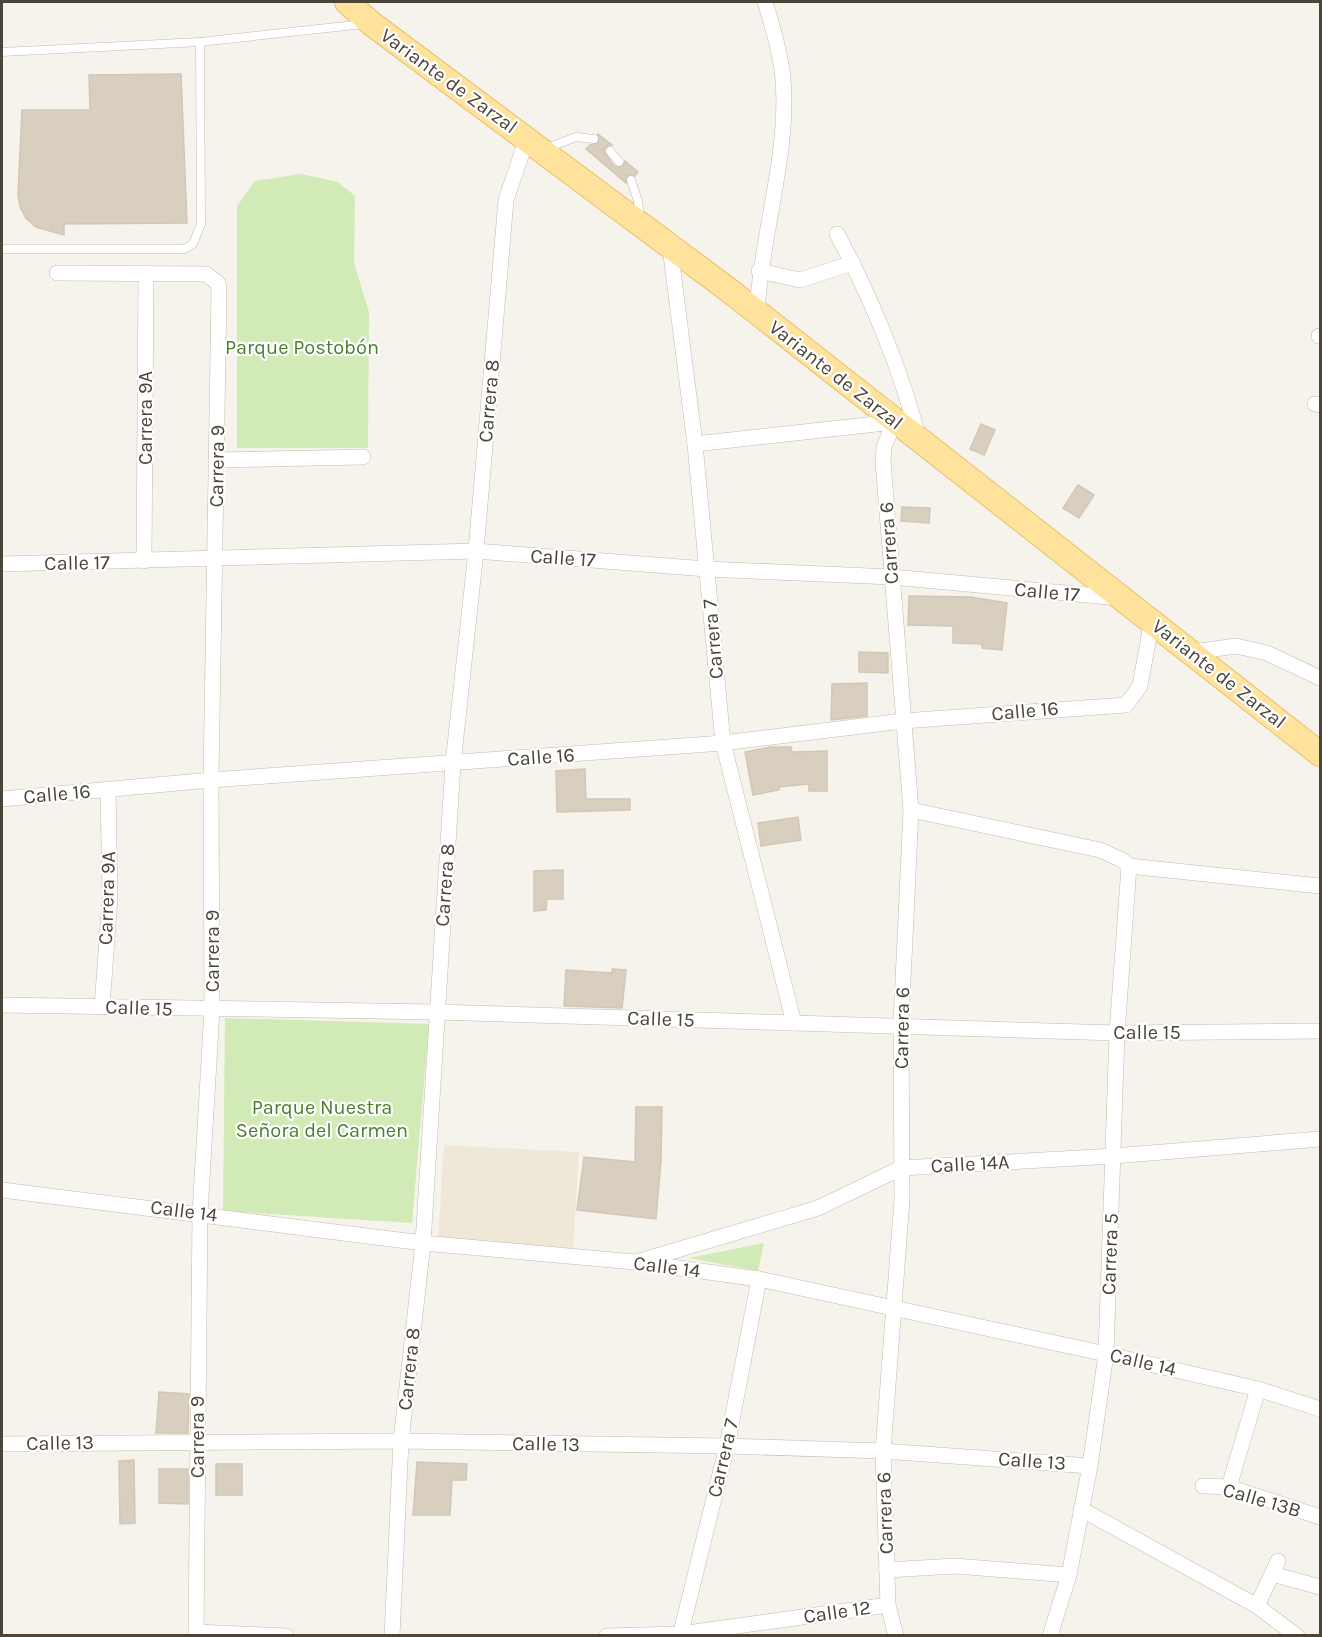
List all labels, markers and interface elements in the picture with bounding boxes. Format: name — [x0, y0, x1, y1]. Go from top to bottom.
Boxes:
street label: Variante de Zarzal — [376, 24, 522, 138]
street label: Variante de Zarzal — [765, 316, 907, 434]
park label: Parque Postobón — [225, 336, 379, 359]
street label: Carrera 8 — [474, 359, 504, 443]
street label: Carrera 9A — [134, 371, 157, 465]
street label: Carrera 9 — [205, 425, 229, 507]
street label: Carrera 6 — [875, 501, 903, 585]
street label: Calle 17 — [530, 544, 597, 572]
street label: Calle 17 — [44, 551, 111, 575]
street label: Calle 17 — [1013, 578, 1081, 606]
street label: Carrera 7 — [698, 597, 728, 680]
street label: Variante de Zarzal — [1148, 615, 1290, 733]
street label: Calle 16 — [990, 697, 1060, 725]
street label: Calle 16 — [506, 743, 576, 771]
street label: Calle 16 — [22, 780, 92, 808]
street label: Carrera 8 — [431, 843, 459, 927]
street label: Carrera 9A — [94, 851, 120, 945]
street label: Carrera 9 — [201, 910, 224, 992]
street label: Carrera 6 — [890, 987, 914, 1069]
street label: Calle 15 — [105, 995, 173, 1021]
street label: Calle 15 — [627, 1006, 695, 1032]
street label: Calle 15 — [1113, 1021, 1181, 1044]
park label: Parque Nuestra Señora del Carmen — [236, 1096, 408, 1142]
street label: Calle 14A — [930, 1150, 1010, 1178]
street label: Calle 14 — [149, 1195, 219, 1227]
street label: Carrera 5 — [1097, 1212, 1123, 1296]
street label: Calle 14 — [632, 1251, 702, 1283]
street label: Carrera 8 — [393, 1326, 425, 1412]
street label: Calle 14 — [1108, 1343, 1178, 1381]
street label: Carrera 9 — [186, 1396, 209, 1478]
street label: Carrera 7 — [703, 1416, 743, 1500]
street label: Calle 13 — [26, 1431, 94, 1455]
street label: Calle 13 — [512, 1432, 580, 1456]
street label: Calle 13 — [997, 1447, 1067, 1475]
street label: Carrera 6 — [872, 1471, 898, 1555]
street label: Calle 13B — [1220, 1478, 1304, 1522]
street label: Calle 12 — [802, 1596, 872, 1628]

